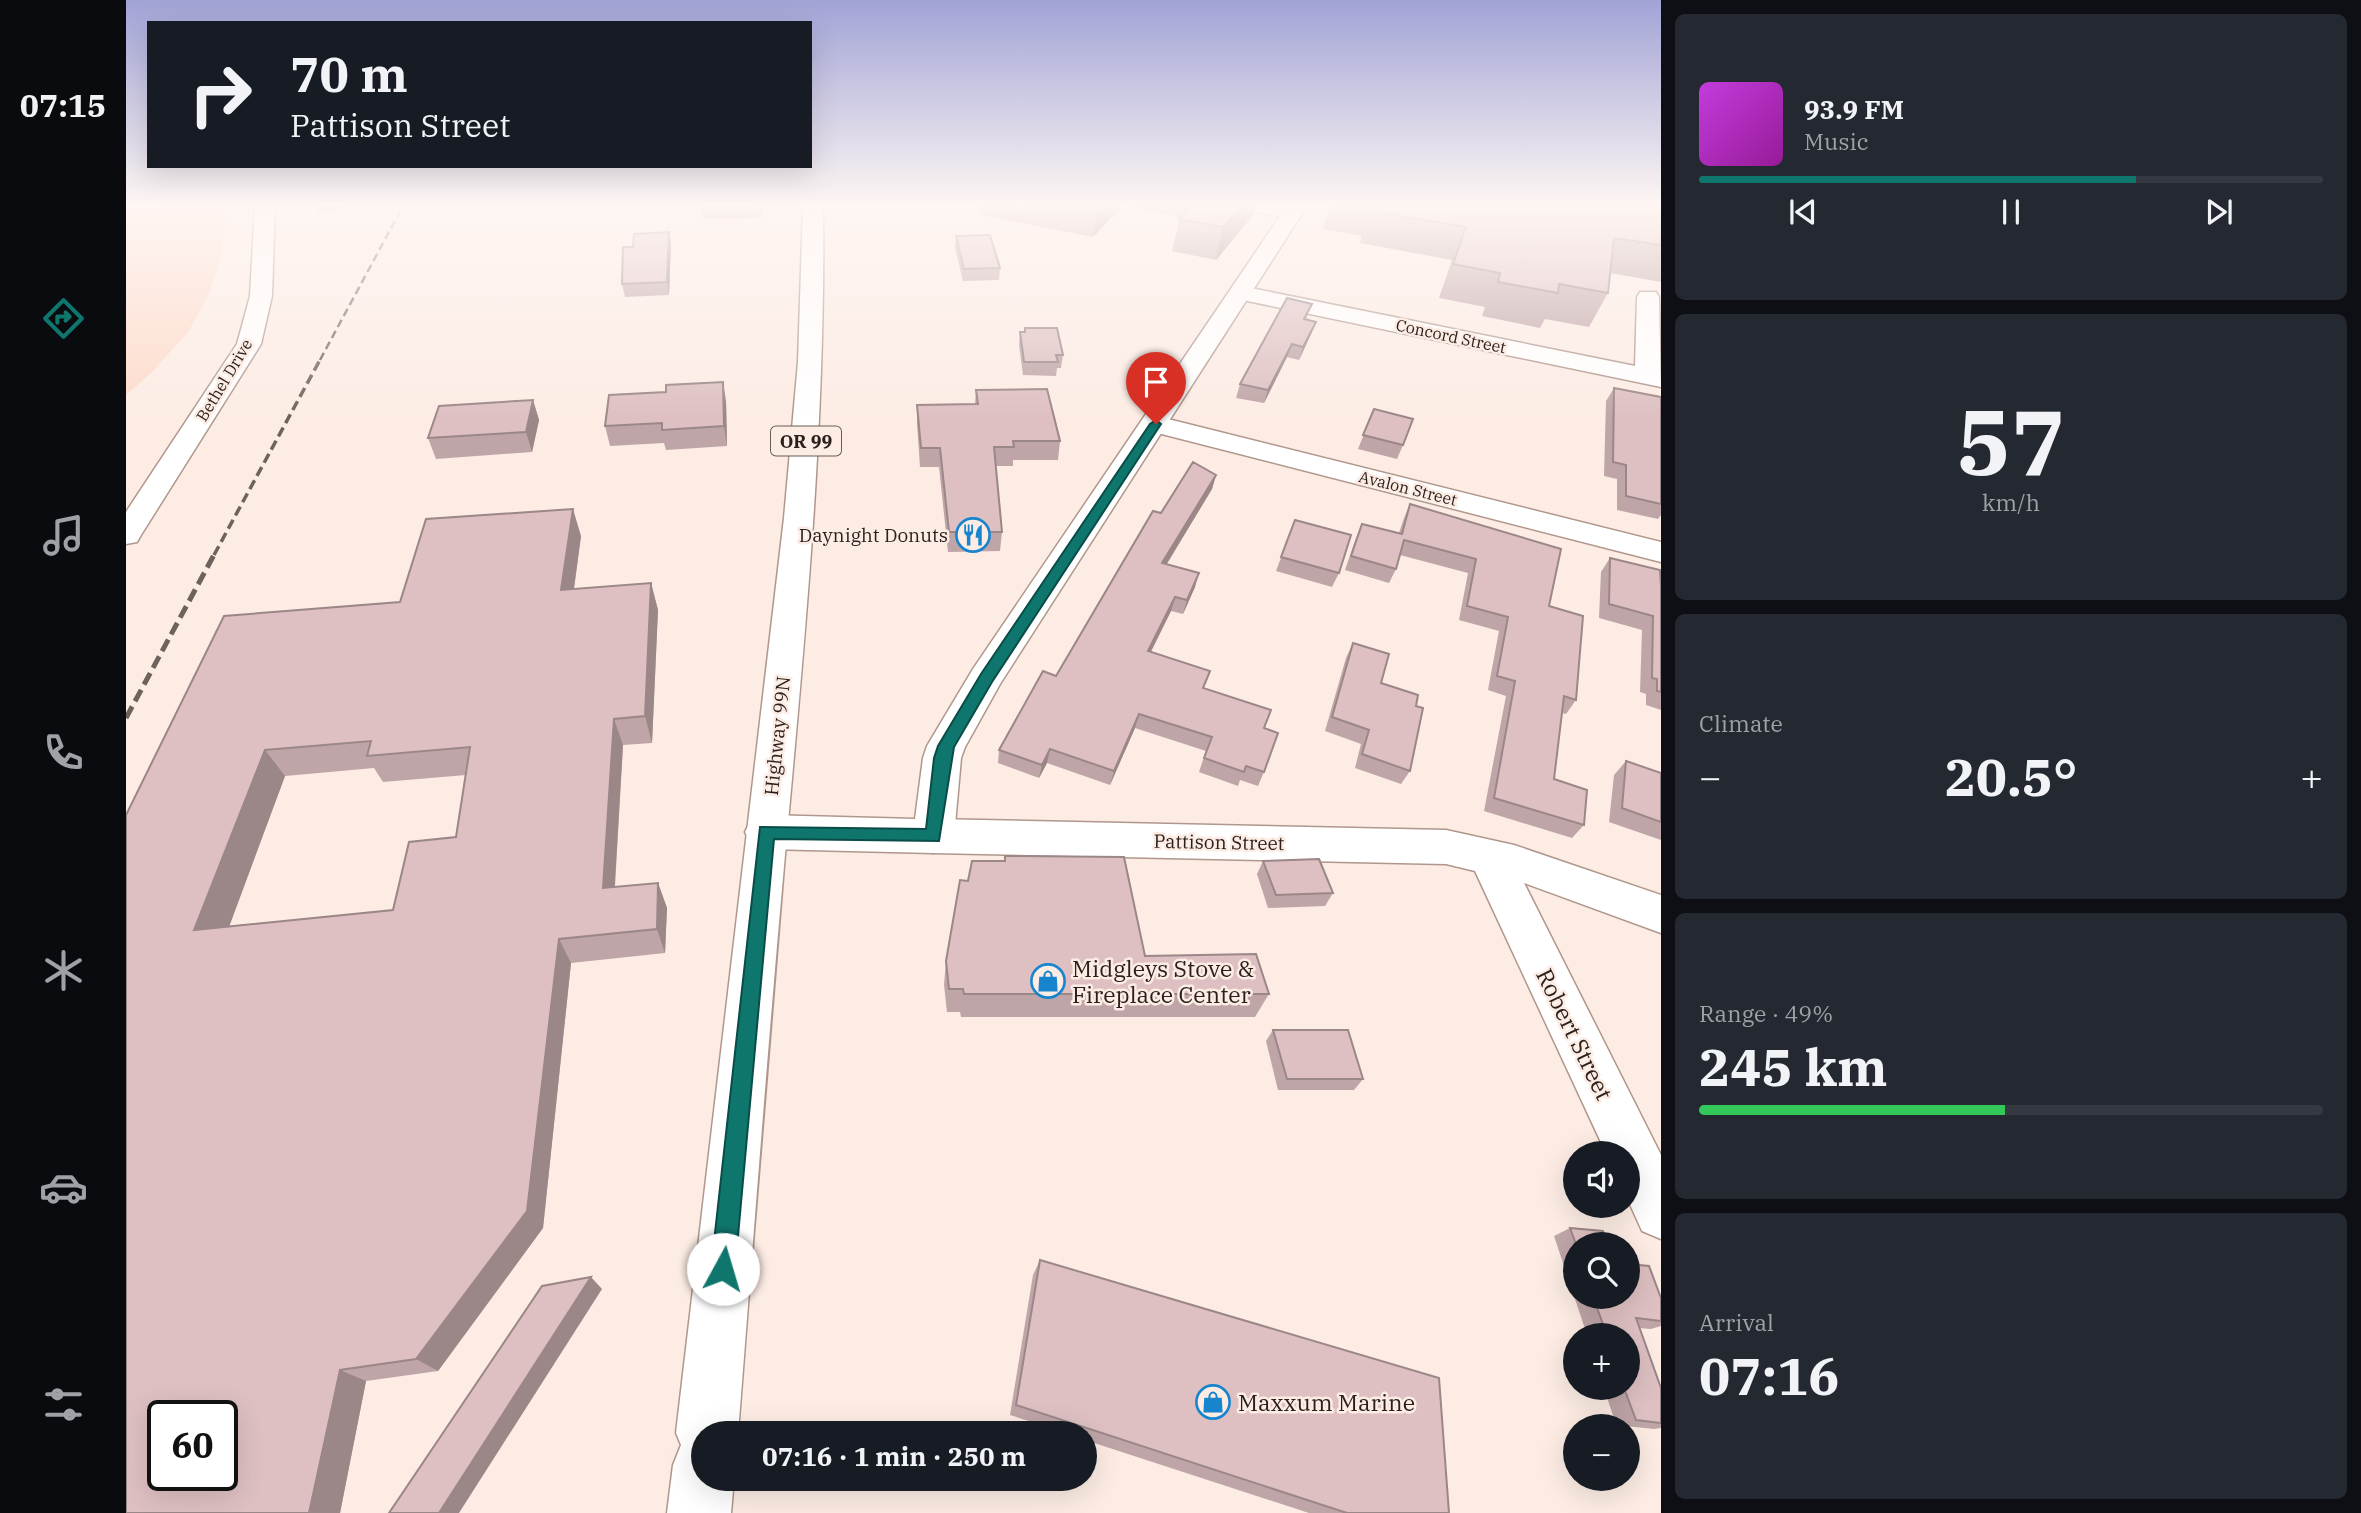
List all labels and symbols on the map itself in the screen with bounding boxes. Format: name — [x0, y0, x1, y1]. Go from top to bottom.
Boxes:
street label: Concord Street — [1394, 315, 1508, 358]
street label: Bethel Drive — [192, 335, 256, 425]
pin — [1126, 352, 1186, 424]
road number: OR 99 — [771, 426, 841, 456]
street label: Avalon Street — [1357, 466, 1459, 510]
restaurant icon: Daynight Donuts — [954, 516, 992, 554]
place label: Daynight Donuts — [799, 523, 948, 547]
street label: Highway 99N — [759, 675, 795, 797]
street label: Pattison Street — [1153, 829, 1285, 855]
place label: Midgleys Stove & Fireplace Center — [1072, 953, 1254, 1009]
shop icon: Midgleys Stove & Fireplace Center — [1029, 962, 1067, 1000]
street label: Robert Street — [1530, 963, 1620, 1105]
position arrow — [686, 1232, 760, 1306]
shop icon: Maxxum Marine — [1194, 1383, 1232, 1421]
place label: Maxxum Marine — [1238, 1387, 1415, 1417]
speed limit sign: 60 — [147, 1400, 238, 1491]

